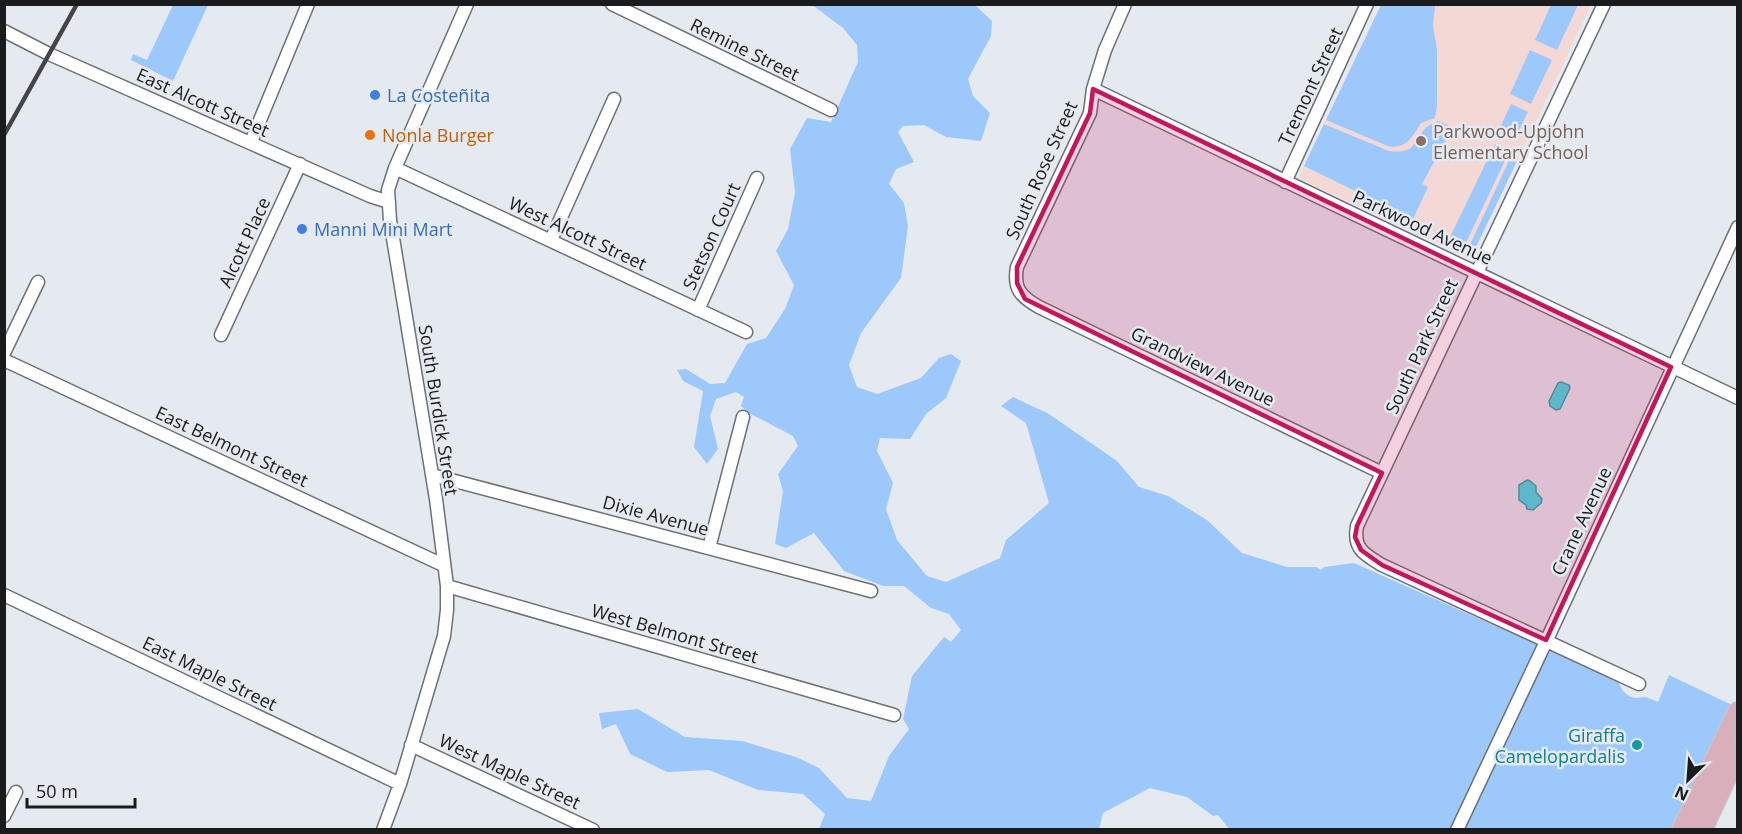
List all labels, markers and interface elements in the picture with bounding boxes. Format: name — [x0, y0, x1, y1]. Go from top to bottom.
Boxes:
street label: Remine Street — [686, 12, 804, 86]
street label: Tremont Street — [1272, 23, 1348, 149]
street label: East Alcott Street — [133, 62, 273, 142]
place label: La Costeñita — [387, 83, 490, 107]
marker: La Costeñita — [368, 88, 382, 102]
street label: South Rose Street — [1000, 97, 1082, 243]
place label: Parkwood-Upjohn Elementary School — [1433, 119, 1589, 164]
place label: Nonla Burger — [382, 123, 495, 147]
marker: Nonla Burger — [363, 128, 377, 142]
marker: Parkwood-Upjohn Elementary School — [1414, 134, 1428, 148]
street label: Stetson Court — [677, 179, 745, 293]
street label: Parkwood Avenue — [1349, 184, 1497, 270]
street label: West Alcott Street — [505, 191, 651, 275]
street label: Alcott Place — [213, 193, 275, 291]
place label: Manni Mini Mart — [314, 217, 452, 241]
marker: Manni Mini Mart — [295, 222, 309, 236]
street label: South Park Street — [1379, 275, 1463, 417]
street label: Grandview Avenue — [1127, 321, 1279, 411]
street label: South Burdick Street — [414, 323, 464, 497]
street label: East Belmont Street — [152, 400, 312, 492]
street label: Crane Avenue — [1545, 463, 1617, 579]
street label: Dixie Avenue — [600, 489, 712, 541]
street label: West Belmont Street — [589, 598, 761, 668]
street label: East Maple Street — [139, 630, 281, 716]
place label: Giraffa Camelopardalis — [1494, 723, 1625, 768]
street label: West Maple Street — [436, 728, 584, 814]
marker: Giraffa Camelopardalis — [1630, 738, 1644, 752]
north arrow — [1658, 750, 1718, 810]
scale bar — [27, 771, 135, 809]
text: 50 m — [36, 779, 78, 803]
text: N — [1671, 781, 1692, 806]

